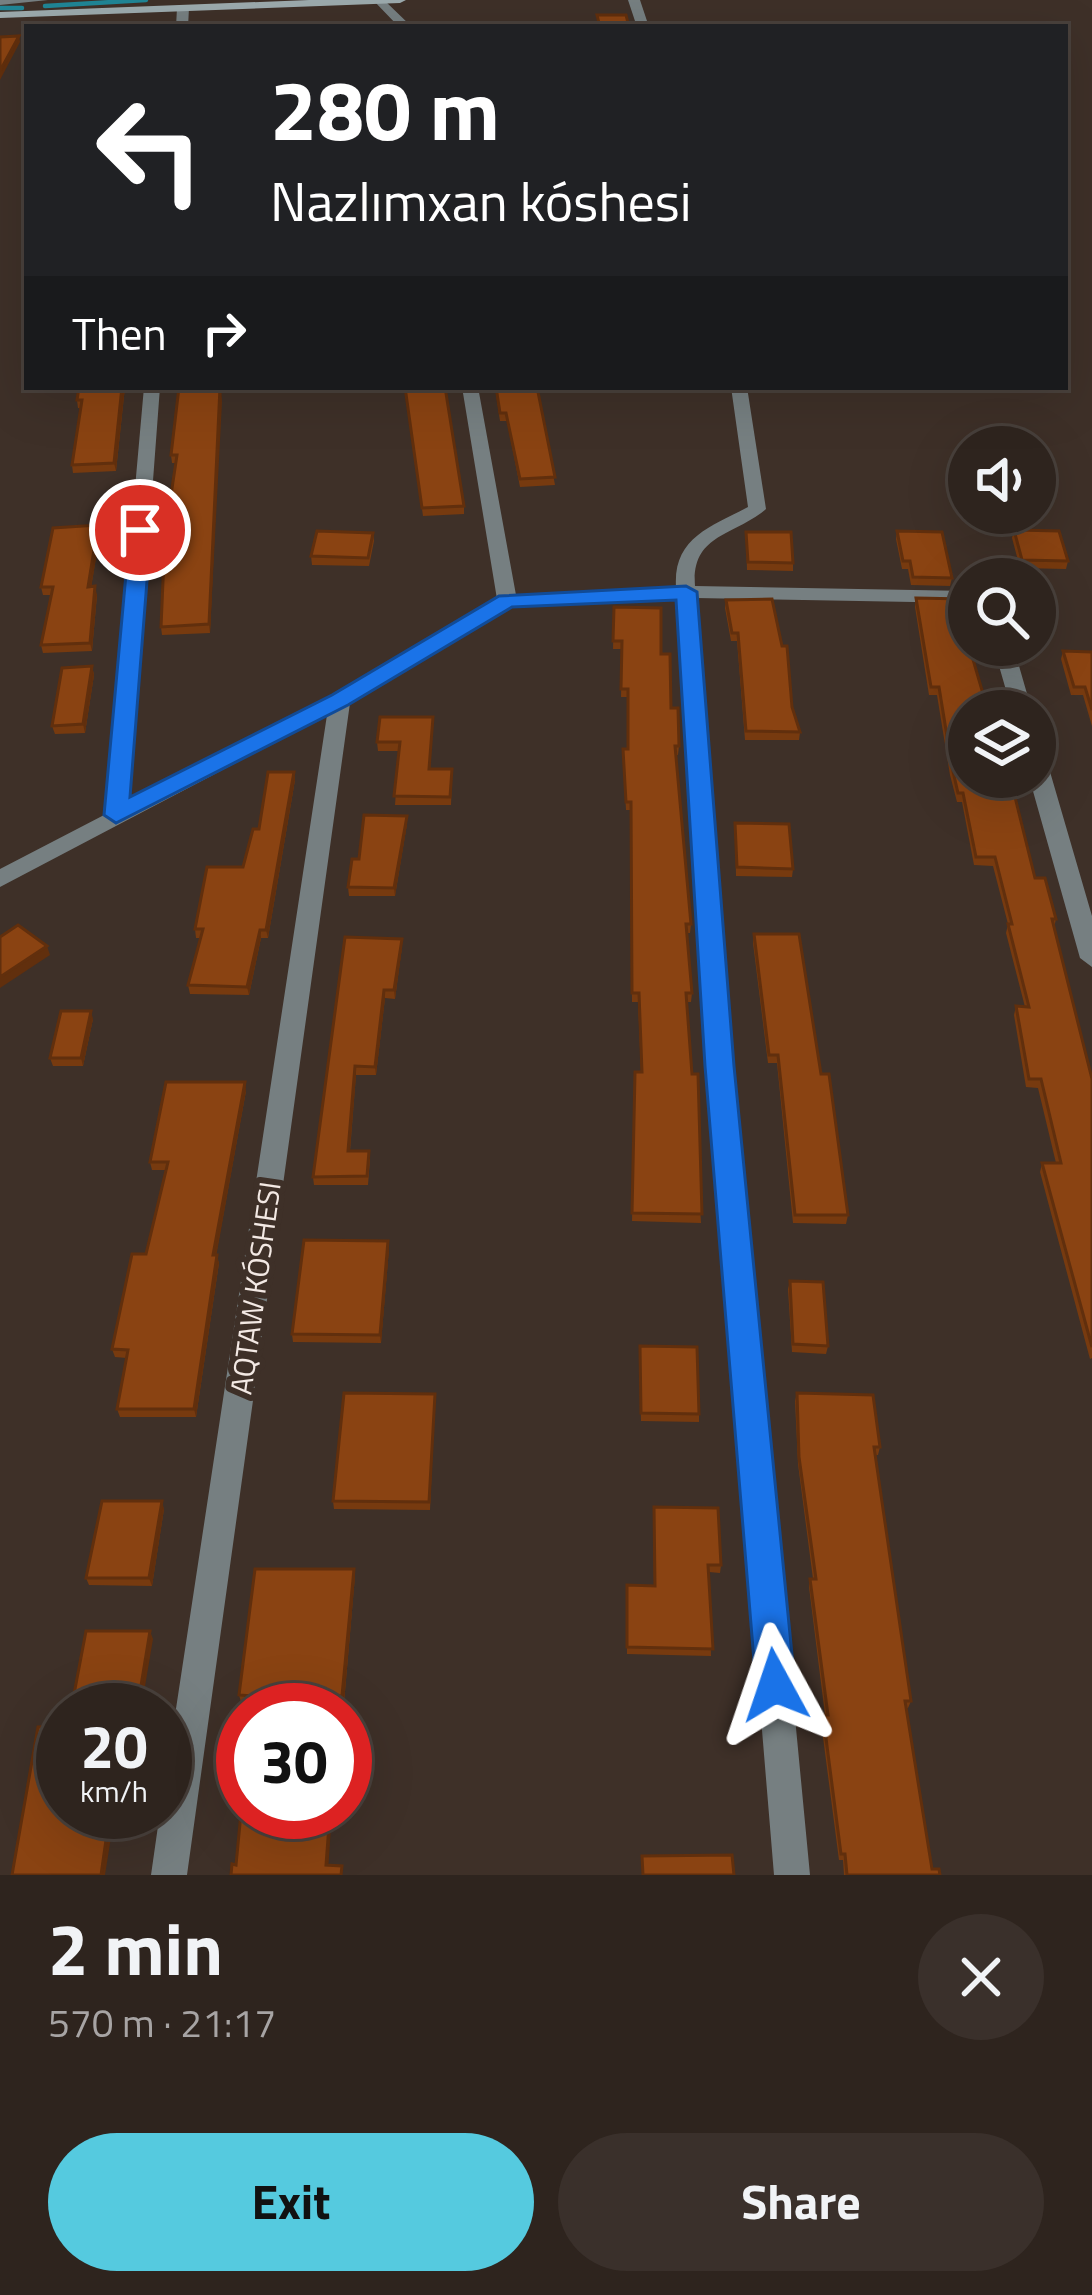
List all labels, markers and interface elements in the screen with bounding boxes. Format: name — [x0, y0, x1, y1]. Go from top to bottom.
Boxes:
text: 280 m — [270, 45, 500, 173]
icon: left — [72, 72, 228, 228]
text: Nazlımxan kóshesi — [270, 160, 692, 242]
text: Then — [72, 299, 167, 367]
icon: right — [191, 300, 257, 366]
map controls — [948, 426, 1056, 798]
button: sound — [948, 426, 1056, 534]
pin — [89, 479, 191, 581]
icon: arrive — [107, 497, 173, 563]
button: search — [948, 558, 1056, 666]
button: layers — [948, 690, 1056, 798]
street label: AQTAW KÓSHESI — [217, 1179, 293, 1397]
position arrow — [712, 1622, 838, 1748]
speed limit sign: 30 — [216, 1683, 372, 1839]
text: 20 — [80, 1700, 148, 1791]
text: km/h — [80, 1768, 148, 1814]
text: 2 min — [48, 1893, 223, 2003]
button: close — [918, 1914, 1044, 2040]
text: 570 m · 21:17 — [48, 1993, 276, 2052]
button: Exit — [48, 2133, 534, 2271]
button: Share — [558, 2133, 1044, 2271]

